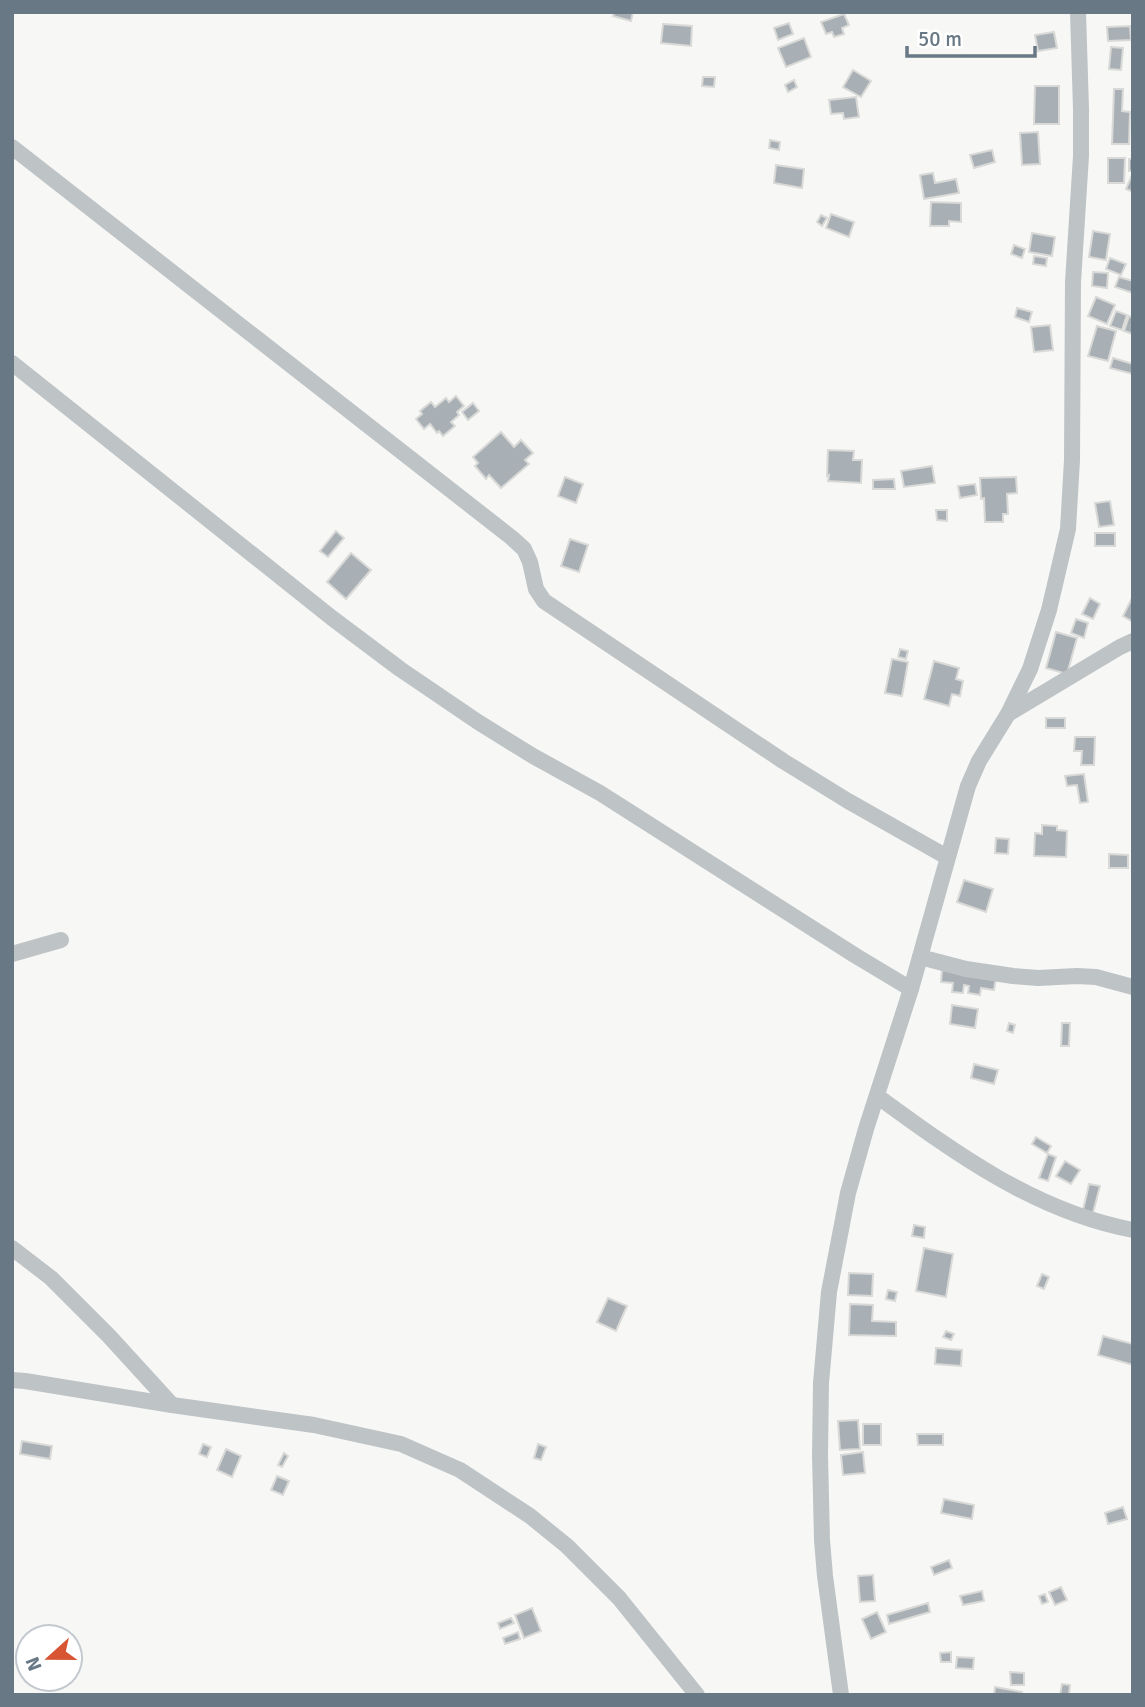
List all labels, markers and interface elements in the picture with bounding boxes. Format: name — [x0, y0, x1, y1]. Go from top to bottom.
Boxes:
scale bar — [907, 14, 1035, 58]
text: 50 m — [918, 26, 962, 52]
north arrow — [14, 1623, 84, 1693]
text: N — [20, 1653, 48, 1674]

